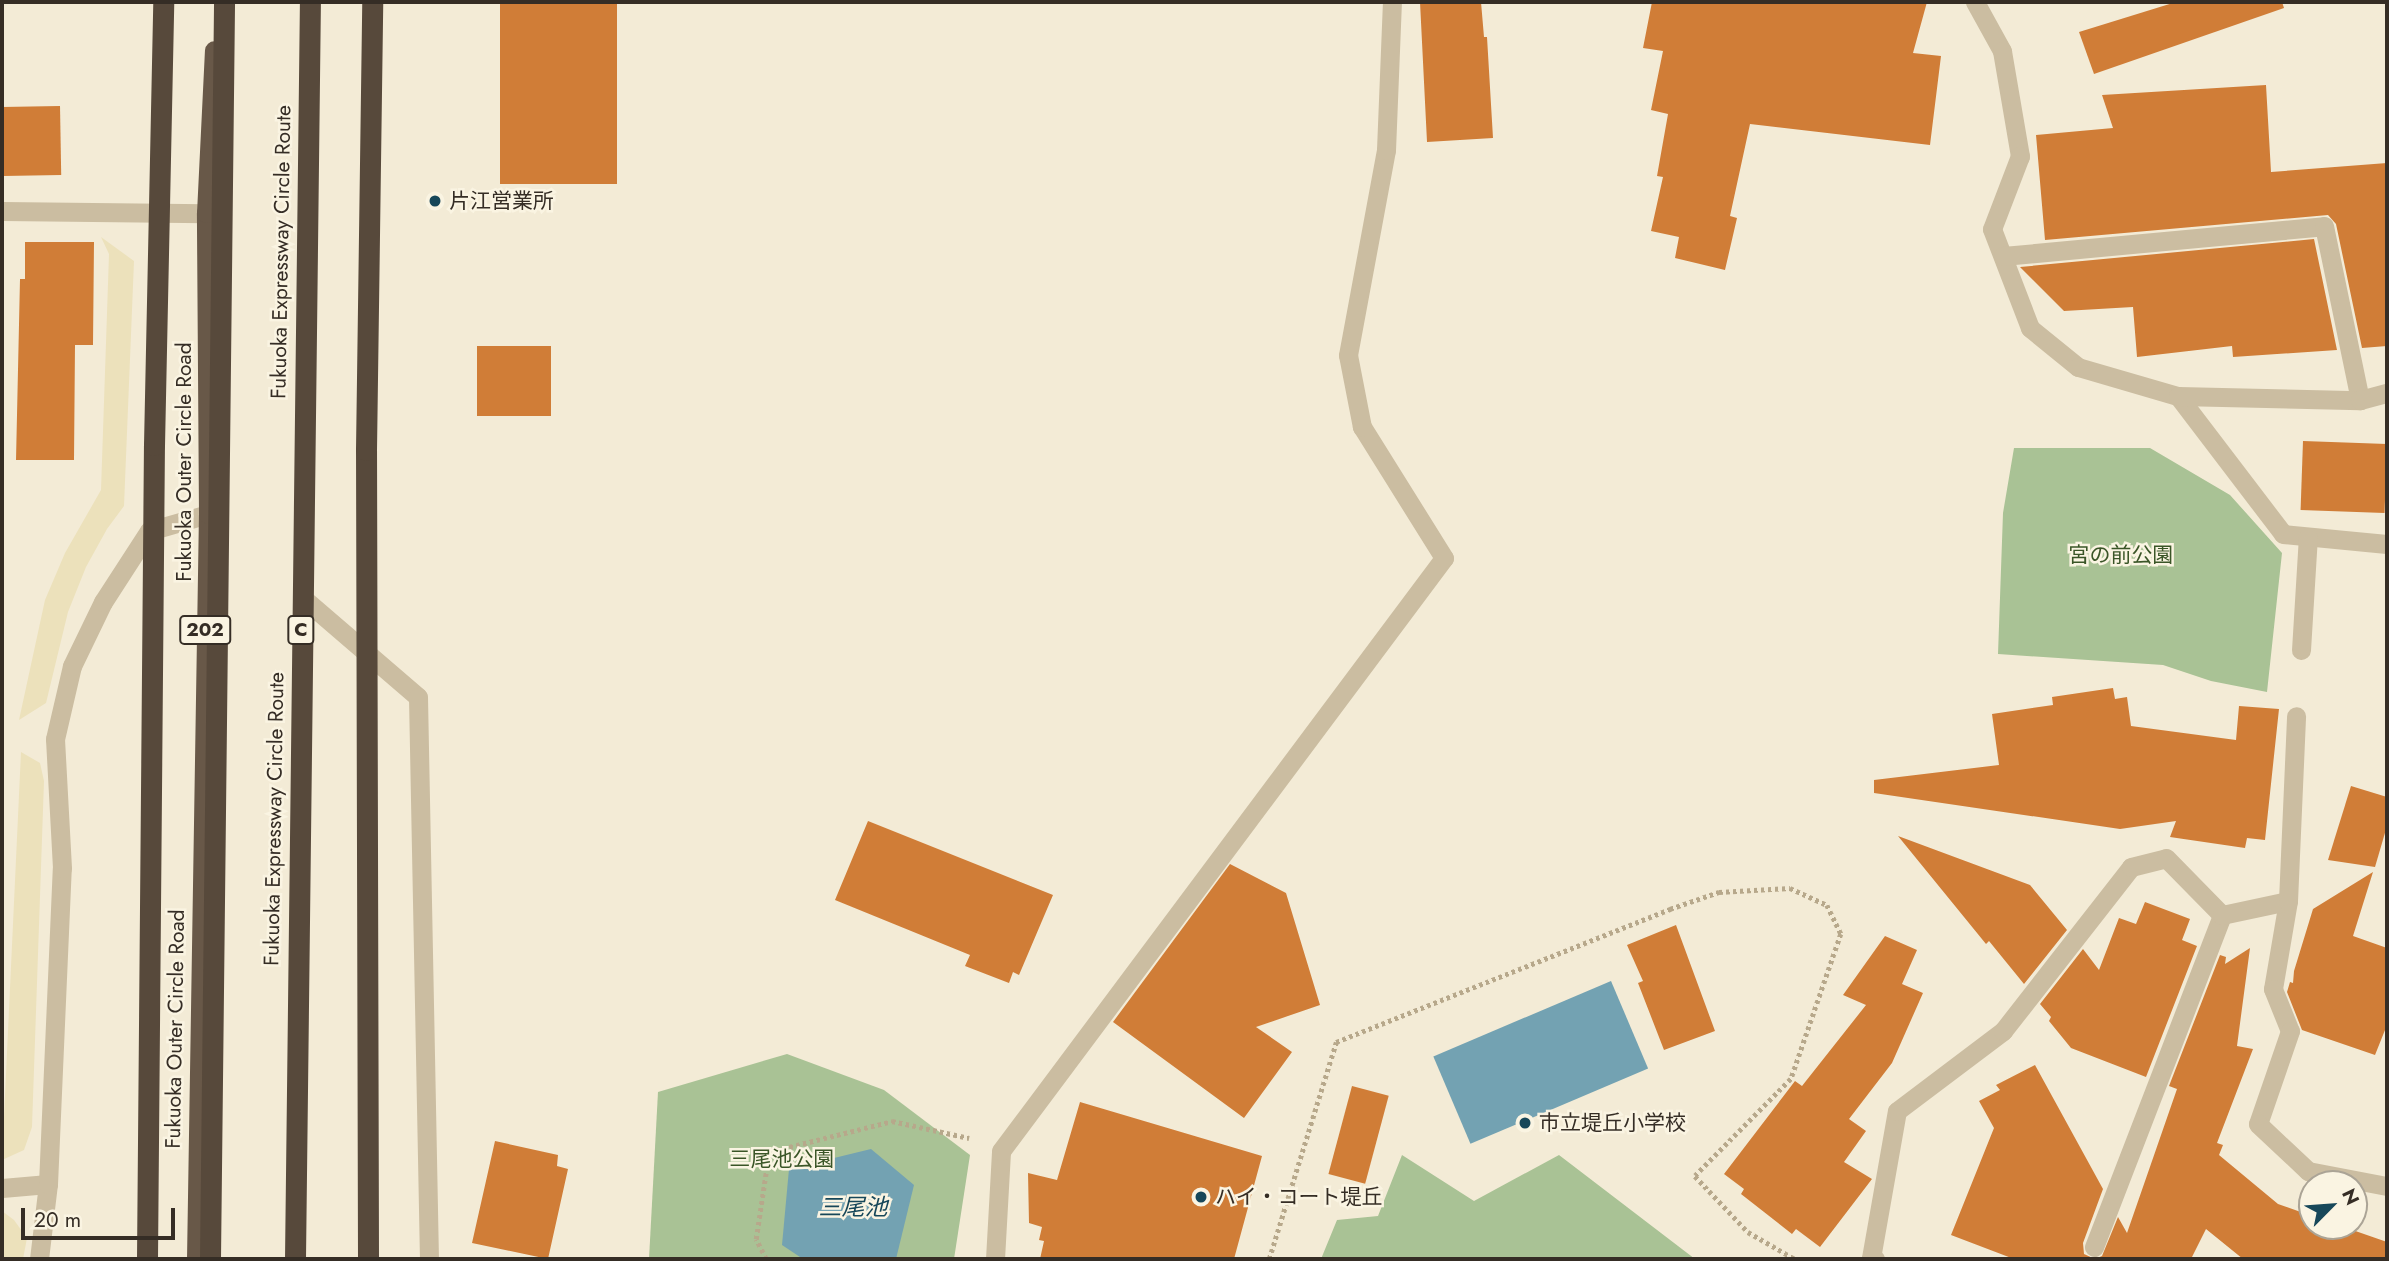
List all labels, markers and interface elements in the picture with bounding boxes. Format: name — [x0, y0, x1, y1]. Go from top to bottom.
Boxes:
street label: Fukuoka Expressway Circle Route — [266, 105, 296, 399]
place label: 片江営業所 — [449, 188, 554, 214]
marker: 片江営業所 — [427, 193, 443, 209]
street label: Fukuoka Outer Circle Road — [171, 342, 197, 582]
park label: 宮の前公園 — [2069, 542, 2173, 568]
road number: 202 — [179, 614, 231, 646]
road number: C — [287, 614, 315, 646]
street label: Fukuoka Expressway Circle Route — [259, 672, 289, 966]
street label: Fukuoka Outer Circle Road — [160, 909, 190, 1149]
place label: 市立堤丘小学校 — [1539, 1110, 1686, 1136]
marker: 市立堤丘小学校 — [1517, 1115, 1533, 1131]
park label: 三尾池公園 — [730, 1146, 834, 1172]
north arrow — [2298, 1170, 2368, 1240]
place label: ハイ・コート堤丘 — [1215, 1184, 1383, 1210]
text: N — [2335, 1184, 2366, 1209]
marker: ハイ・コート堤丘 — [1193, 1189, 1209, 1205]
water label: 三尾池 — [819, 1193, 887, 1221]
scale bar — [24, 1194, 178, 1238]
text: 20 m — [34, 1205, 81, 1235]

